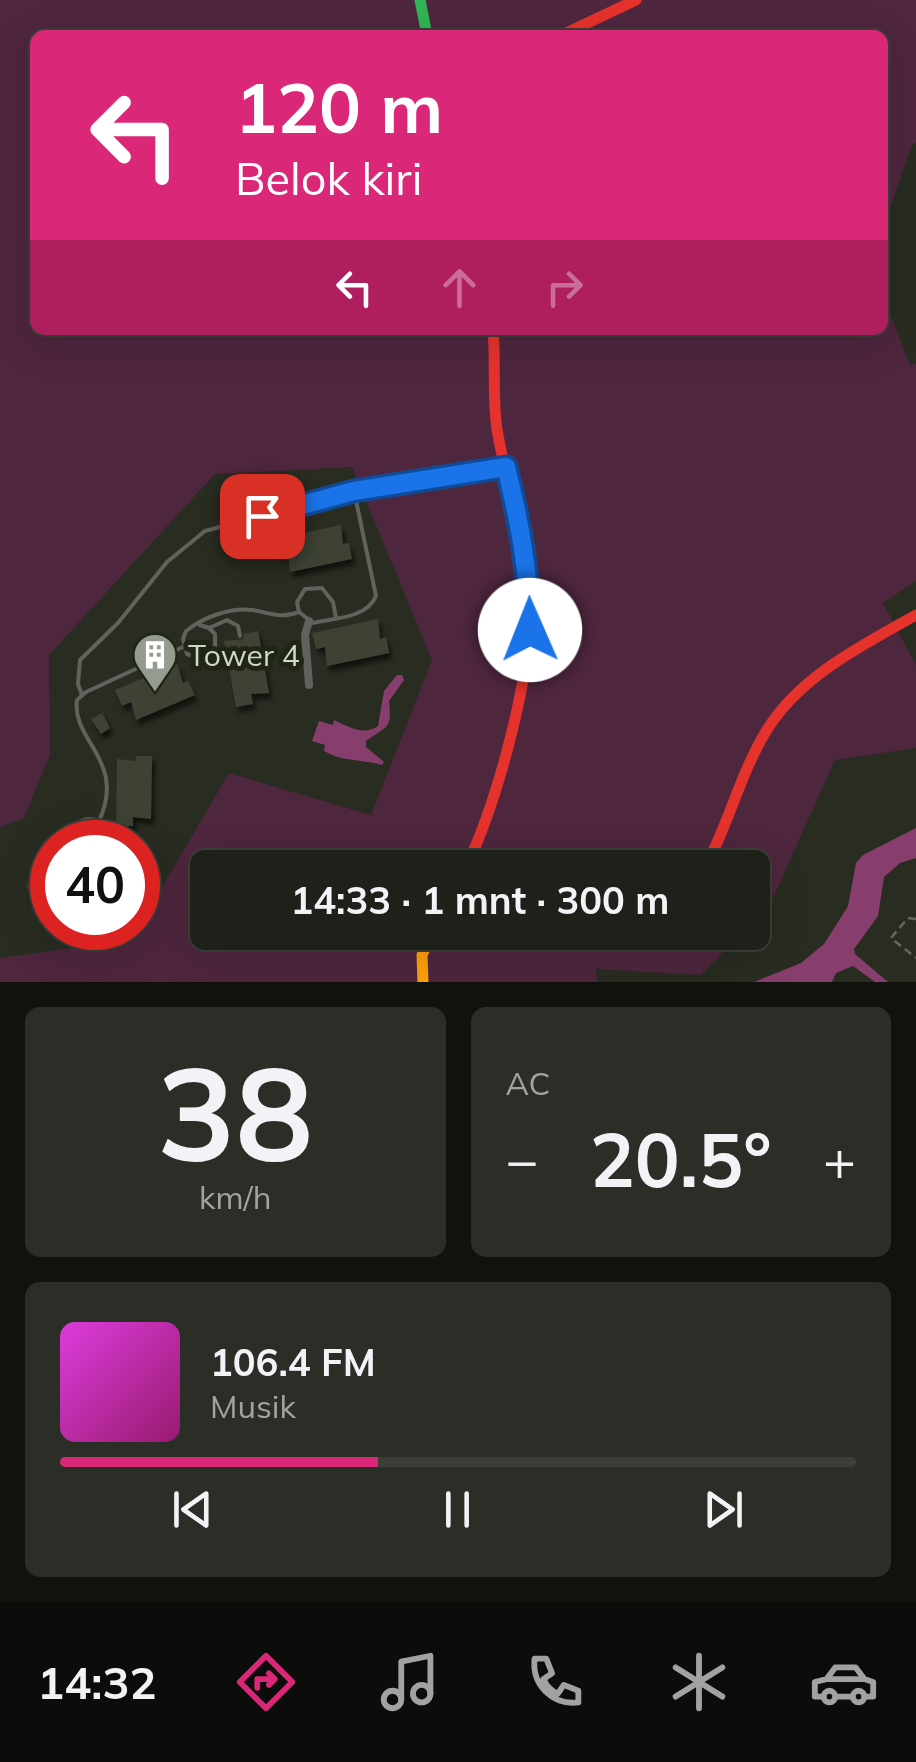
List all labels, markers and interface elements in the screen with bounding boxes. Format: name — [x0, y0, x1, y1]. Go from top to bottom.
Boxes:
text: 120 m — [235, 63, 443, 151]
icon: left — [70, 70, 200, 200]
text: Belok kiri — [235, 150, 422, 206]
icon: left — [327, 260, 382, 315]
icon: ahead — [432, 260, 487, 315]
icon: right — [537, 260, 592, 315]
pin — [220, 474, 305, 559]
icon: arrive — [235, 489, 290, 544]
position arrow — [478, 578, 582, 682]
building icon: Tower 4 — [132, 632, 178, 693]
place label: Tower 4 — [188, 636, 300, 674]
speed limit sign: 40 — [30, 820, 160, 950]
text: 14:33 · 1 mnt · 300 m — [290, 876, 670, 924]
text: 38 — [157, 1030, 313, 1194]
text: AC — [506, 1063, 551, 1103]
text: 20.5° — [590, 1112, 772, 1206]
text: − — [506, 1125, 539, 1194]
text: + — [823, 1125, 856, 1194]
text: km/h — [199, 1177, 271, 1217]
text: 106.4 FM — [210, 1338, 376, 1386]
text: Musik — [210, 1386, 296, 1426]
icon: previous — [165, 1482, 220, 1537]
icon: pause — [430, 1482, 485, 1537]
icon: next — [696, 1482, 751, 1537]
icon: directions — [231, 1647, 301, 1717]
icon: music — [375, 1647, 445, 1717]
icon: phone — [520, 1647, 590, 1717]
icon: climate — [664, 1647, 734, 1717]
icon: car — [809, 1647, 879, 1717]
text: 14:32 — [37, 1654, 156, 1710]

